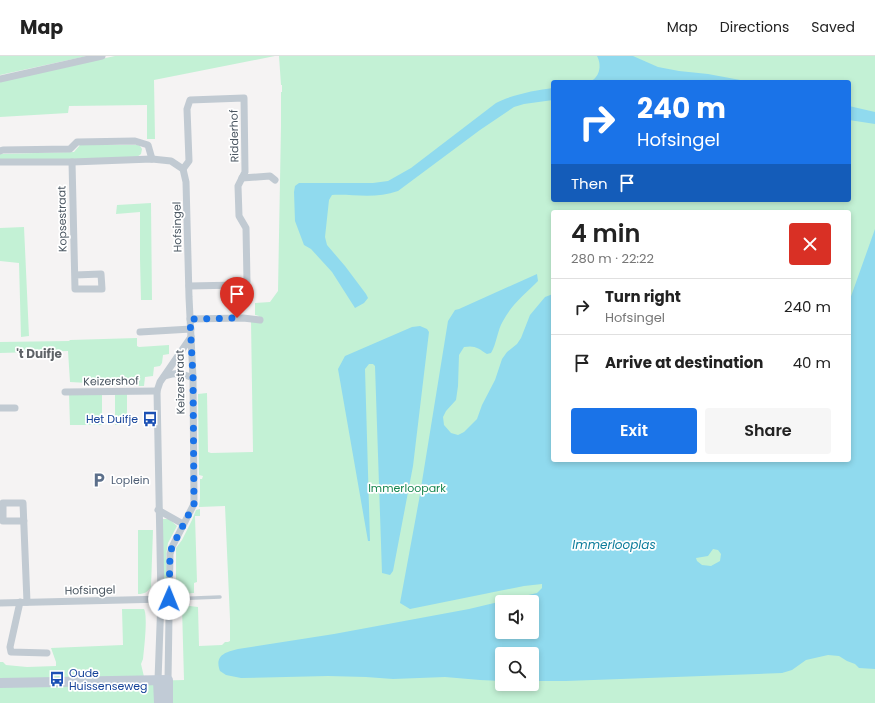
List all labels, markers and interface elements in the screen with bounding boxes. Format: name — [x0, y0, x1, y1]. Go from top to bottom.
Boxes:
text: Map — [20, 14, 63, 41]
text: Map — [667, 17, 698, 37]
text: Directions — [720, 17, 789, 37]
text: Saved — [811, 17, 855, 37]
text: 240 m — [637, 89, 726, 128]
icon: right — [571, 96, 623, 148]
street label: Ridderhof — [226, 109, 242, 163]
text: Hofsingel — [637, 127, 720, 152]
icon: arrive — [616, 172, 638, 194]
text: Then — [571, 173, 608, 194]
street label: Kopsestraat — [53, 186, 71, 252]
street label: Hofsingel — [169, 201, 185, 253]
text: 4 min — [571, 217, 640, 250]
button: close — [789, 223, 831, 265]
text: 280 m · 22:22 — [571, 249, 654, 268]
pin — [220, 277, 254, 318]
icon: arrive — [226, 283, 248, 305]
text: Turn right — [605, 286, 681, 307]
icon: right — [571, 296, 593, 318]
text: 240 m — [784, 296, 831, 317]
text: Hofsingel — [605, 308, 665, 327]
district label: 't Duifje — [16, 345, 62, 362]
street label: Keizerstraat — [171, 349, 189, 415]
icon: arrive — [571, 352, 593, 374]
text: Arrive at destination — [605, 352, 763, 373]
text: 40 m — [793, 352, 831, 373]
street label: Keizershof — [83, 373, 139, 389]
button: Exit — [571, 408, 697, 454]
button: Share — [705, 408, 831, 454]
bus stop icon: Het Duifje — [141, 410, 159, 428]
place label: Het Duifje — [86, 411, 138, 427]
parking icon: Loplein — [90, 471, 108, 489]
place label: Loplein — [111, 472, 150, 488]
park label: Immerloopark — [368, 480, 446, 496]
water label: Immerlooplas — [572, 536, 656, 553]
position arrow — [148, 578, 190, 620]
street label: Hofsingel — [64, 582, 116, 598]
map controls — [495, 595, 539, 691]
button: sound — [495, 595, 539, 639]
button: search — [495, 647, 539, 691]
place label: Oude Huissenseweg — [69, 665, 148, 694]
bus stop icon: Oude Huissenseweg — [48, 670, 66, 688]

